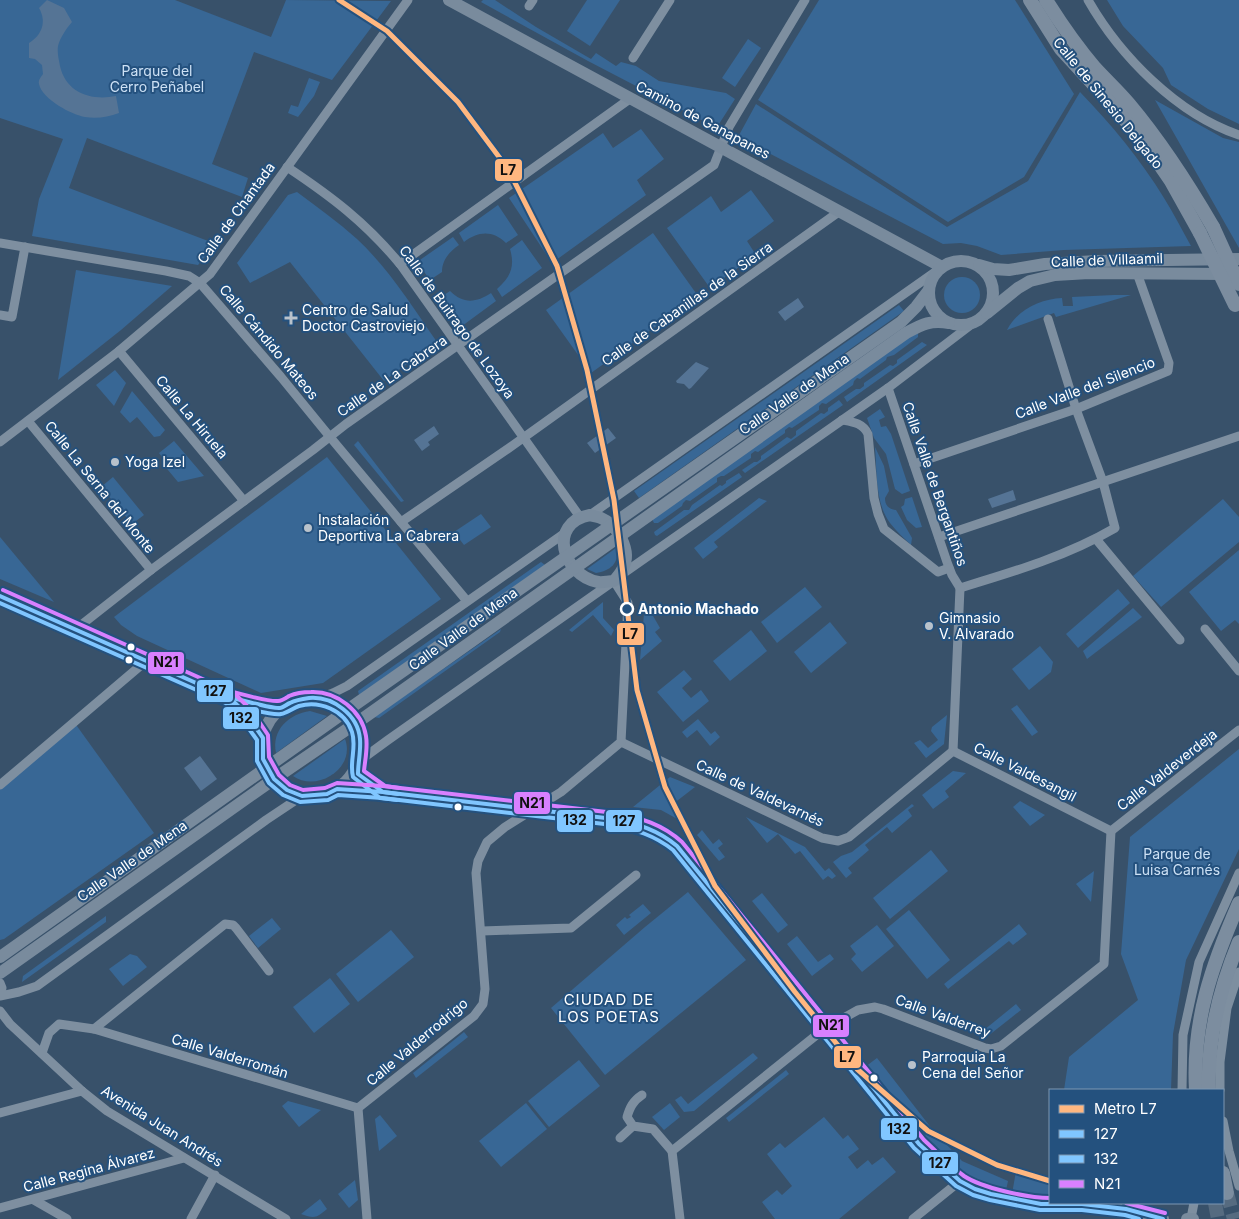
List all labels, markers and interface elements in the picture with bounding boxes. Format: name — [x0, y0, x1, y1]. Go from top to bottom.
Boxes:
street label: Calle de Sinesio Delgado — [1050, 33, 1167, 172]
park label: Parque del Cerro Peñabel — [110, 62, 204, 95]
street label: Camino de Ganapanes — [633, 77, 773, 162]
line badge: L7 — [494, 158, 523, 182]
street label: Calle de Chantada — [193, 159, 278, 267]
text: L7 — [500, 161, 516, 178]
street label: Calle de Cabanillas de la Sierra — [598, 238, 776, 369]
street label: Calle de Buitrago de Lozoya — [396, 242, 519, 402]
street label: Calle de Villaamil — [1051, 249, 1163, 270]
street label: Calle Cándido Mateos — [216, 281, 323, 403]
place label: Centro de Salud Doctor Castroviejo — [302, 301, 425, 334]
marker: Centro de Salud Doctor Castroviejo — [284, 311, 298, 325]
street label: Calle de La Cabrera — [333, 331, 450, 420]
street label: Calle Valle de Mena — [735, 349, 852, 438]
street label: Calle Valle del Silencio — [1012, 353, 1157, 422]
street label: Calle La Hiruela — [153, 372, 232, 462]
street label: Calle Valle de Bergantiños — [899, 400, 972, 568]
street label: Calle La Serna del Monte — [42, 417, 159, 556]
place label: Yoga Izel — [125, 453, 185, 470]
marker: Yoga Izel — [109, 456, 121, 468]
place label: Instalación Deportiva La Cabrera — [318, 511, 459, 544]
marker: Instalación Deportiva La Cabrera — [302, 522, 314, 534]
street label: Calle Valle de Mena — [405, 583, 520, 674]
place label: Antonio Machado — [638, 600, 759, 617]
marker: Antonio Machado — [620, 602, 634, 616]
place label: Gimnasio V. Alvarado — [939, 609, 1014, 642]
marker: Gimnasio V. Alvarado — [923, 620, 935, 632]
line badge: L7 — [616, 622, 645, 646]
text: L7 — [622, 625, 638, 642]
unlabelled marker — [126, 642, 136, 652]
line badge: N21 — [147, 651, 185, 675]
text: N21 — [153, 653, 179, 670]
unlabelled marker — [124, 655, 134, 665]
line badge: 127 — [196, 679, 234, 703]
text: 127 — [204, 682, 227, 699]
line badge: 132 — [222, 706, 260, 730]
text: 132 — [229, 709, 253, 726]
street label: Calle Valdeverdeja — [1113, 725, 1220, 814]
street label: Calle Valdesangil — [971, 738, 1079, 805]
street label: Calle de Valdevarnés — [694, 755, 827, 830]
line badge: N21 — [513, 791, 551, 815]
text: N21 — [519, 794, 545, 811]
unlabelled marker — [453, 802, 463, 812]
line badge: 132 — [556, 809, 594, 833]
line badge: 127 — [605, 809, 643, 833]
text: 132 — [563, 811, 587, 828]
text: 127 — [613, 812, 636, 829]
street label: Calle Valle de Mena — [73, 816, 190, 905]
park label: Parque de Luisa Carnés — [1134, 845, 1220, 878]
district label: CIUDAD DE LOS POETAS — [558, 990, 660, 1026]
street label: Calle Valderrey — [893, 990, 993, 1041]
street label: Calle Valderrodrigo — [362, 994, 471, 1089]
line badge: N21 — [812, 1014, 850, 1038]
text: N21 — [818, 1016, 844, 1033]
street label: Calle Valderromán — [170, 1030, 291, 1081]
line badge: L7 — [833, 1045, 862, 1069]
text: L7 — [839, 1048, 855, 1065]
place label: Parroquia La Cena del Señor — [922, 1048, 1024, 1081]
marker: Parroquia La Cena del Señor — [906, 1059, 918, 1071]
unlabelled marker — [869, 1073, 879, 1083]
street label: Avenida Juan Andrés — [98, 1081, 226, 1170]
legend — [1049, 1089, 1224, 1204]
text: Metro L7 — [1094, 1099, 1157, 1118]
line badge: 132 — [880, 1117, 918, 1141]
text: 132 — [887, 1120, 911, 1137]
text: 127 — [1094, 1124, 1118, 1143]
street label: Calle Regina Álvarez — [21, 1144, 157, 1195]
text: 132 — [1094, 1149, 1119, 1168]
line badge: 127 — [921, 1151, 959, 1175]
text: 127 — [929, 1154, 952, 1171]
text: N21 — [1094, 1174, 1121, 1193]

